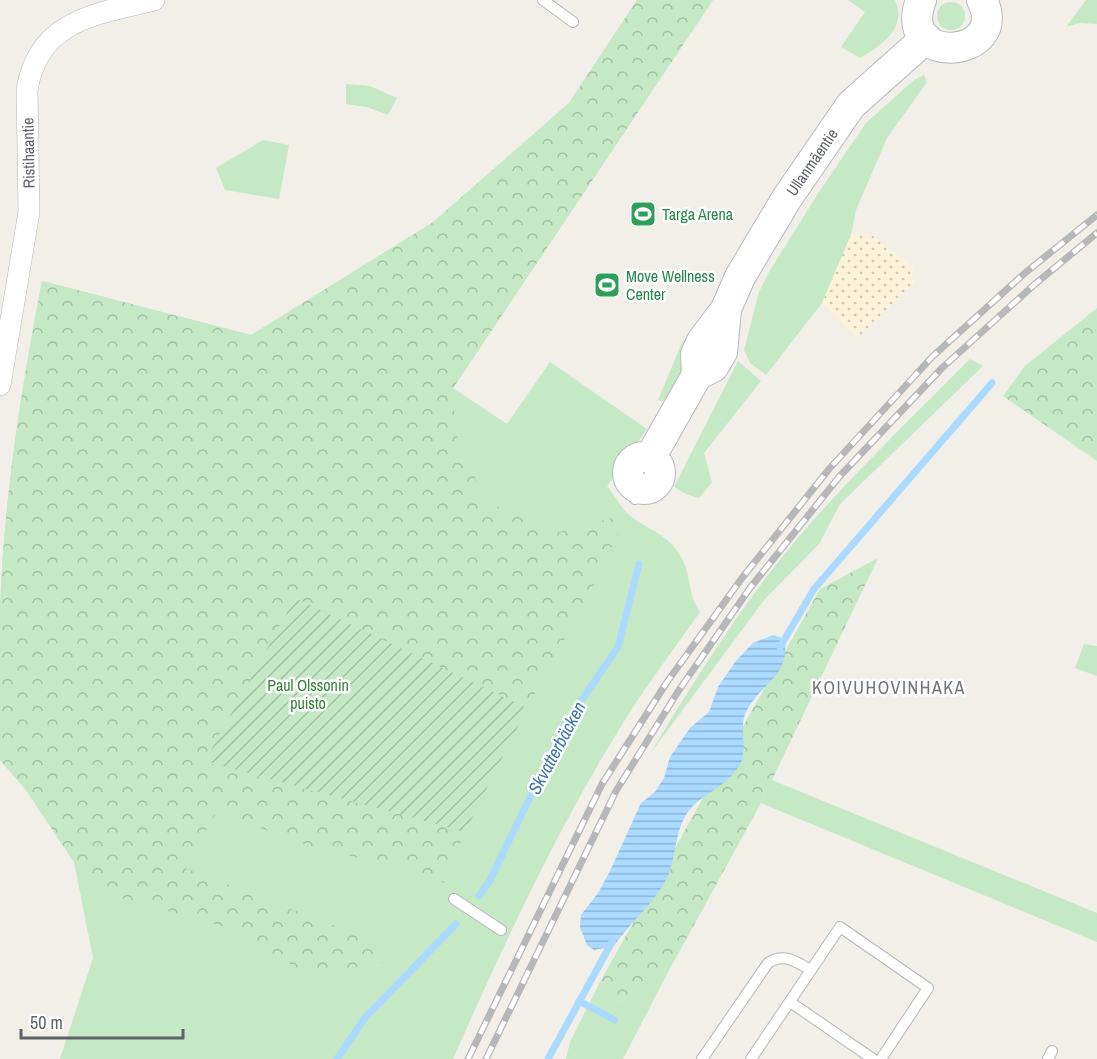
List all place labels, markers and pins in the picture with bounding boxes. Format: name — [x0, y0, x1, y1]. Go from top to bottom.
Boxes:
sports icon: Targa Arena — [628, 199, 658, 229]
place label: Targa Arena — [662, 203, 734, 225]
place label: Move Wellness Center — [626, 265, 715, 305]
sports icon: Move Wellness Center — [592, 270, 622, 300]

